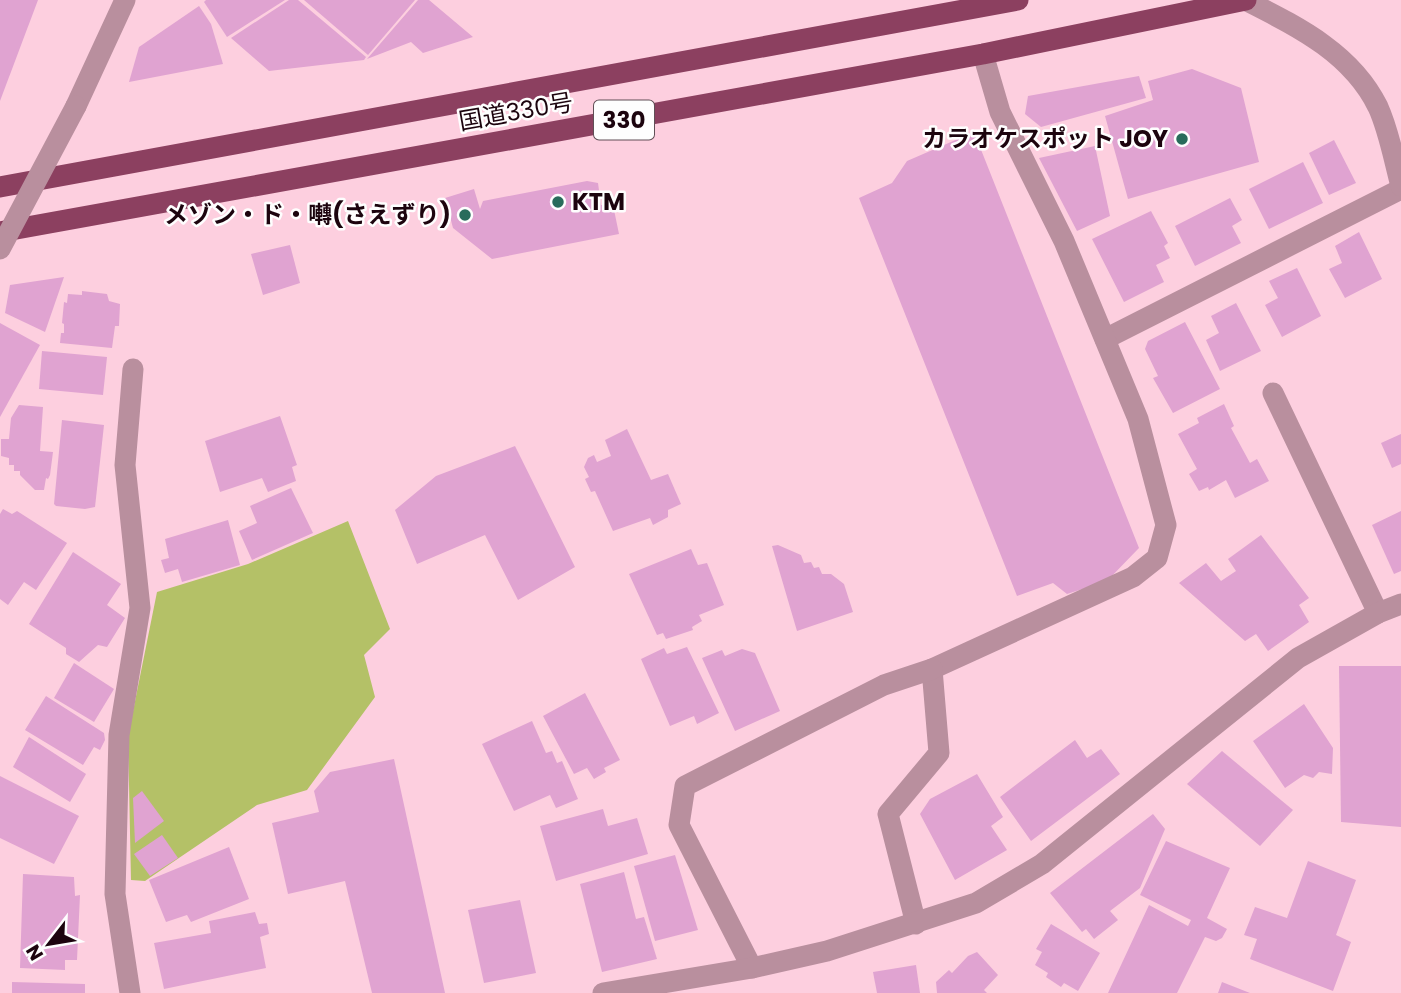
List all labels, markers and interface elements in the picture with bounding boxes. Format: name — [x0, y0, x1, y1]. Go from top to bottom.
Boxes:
street label: 国道330号 — [456, 85, 576, 138]
road number: 330 — [594, 100, 654, 140]
place label: カラオケスポット JOY — [922, 122, 1168, 155]
marker: カラオケスポット JOY — [1174, 131, 1190, 147]
place label: KTM — [572, 185, 625, 218]
marker: KTM — [550, 194, 566, 210]
place label: メゾン・ド・囀(さえずり) — [164, 198, 451, 231]
marker: メゾン・ド・囀(さえずり) — [457, 207, 473, 223]
north arrow — [14, 909, 84, 979]
text: N — [20, 939, 50, 966]

